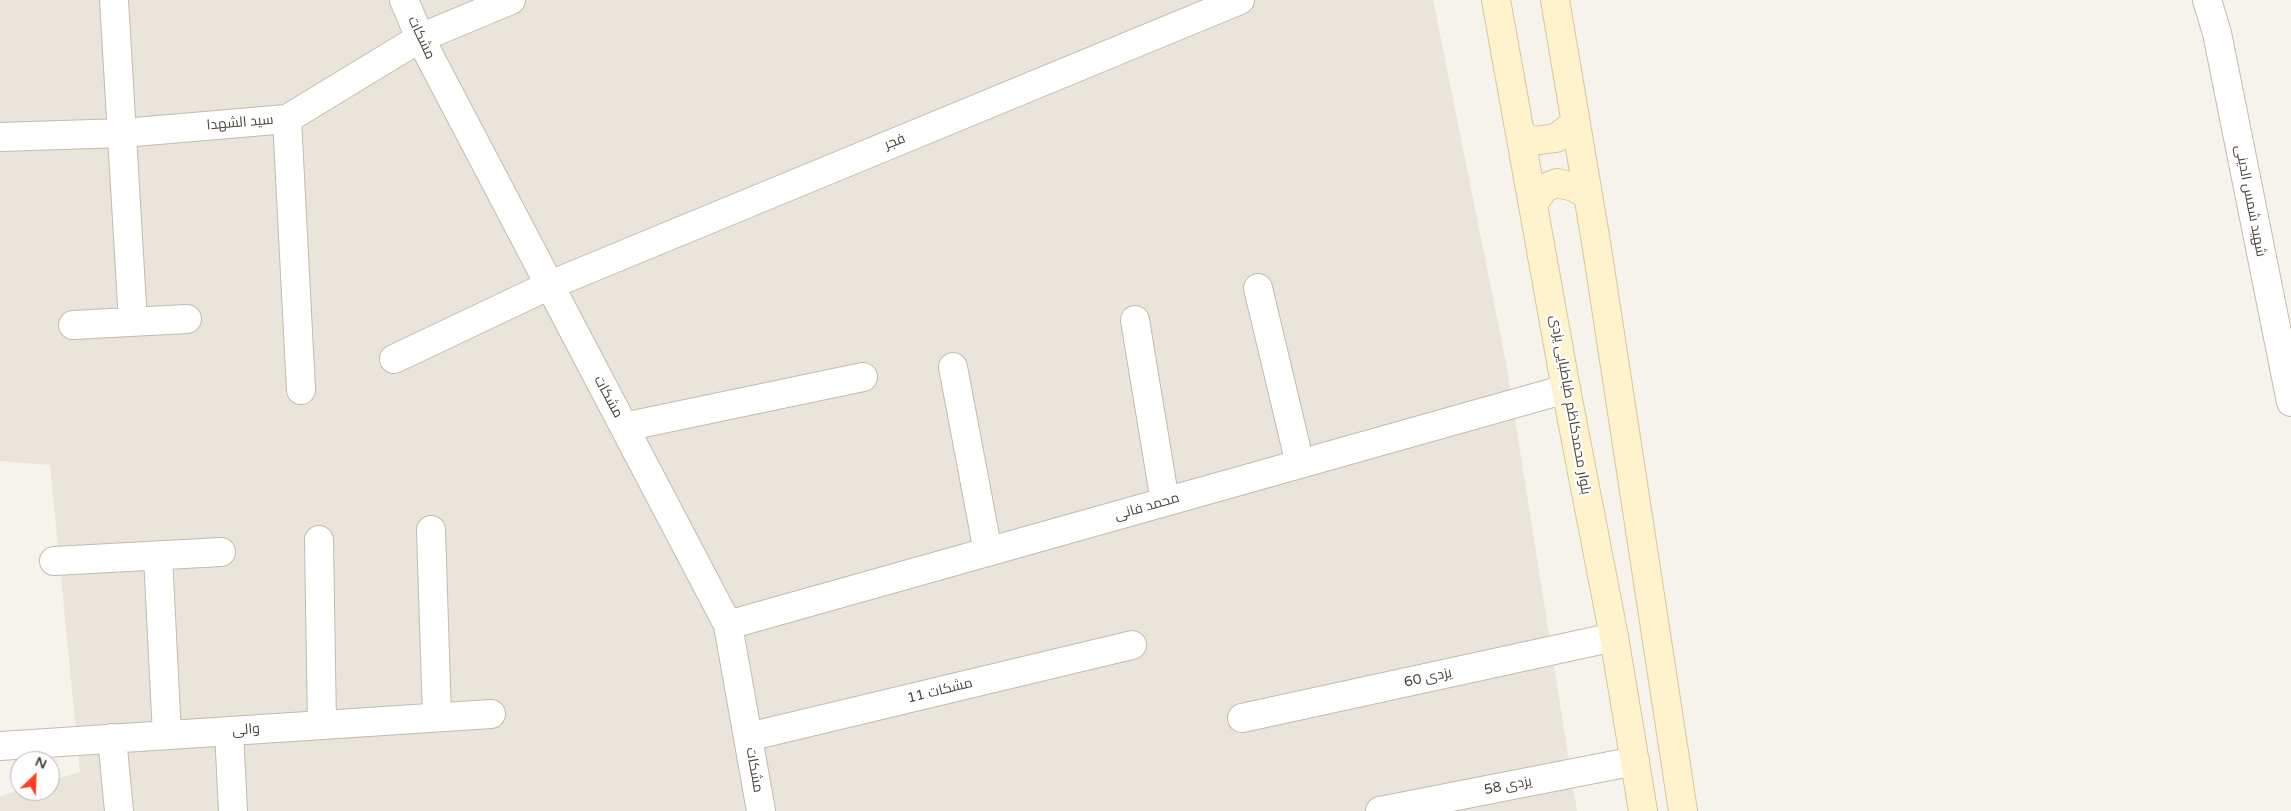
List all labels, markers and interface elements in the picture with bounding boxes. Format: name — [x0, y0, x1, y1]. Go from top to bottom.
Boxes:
street label: مشکات — [404, 14, 438, 62]
street label: سید الشهدا — [206, 112, 274, 134]
street label: فجر — [882, 130, 908, 154]
street label: شهید شمس الدینی — [2231, 144, 2269, 258]
street label: بلوار محمدکاظم طباطبایی یزدی — [1546, 314, 1594, 496]
street label: مشکات — [590, 373, 626, 421]
street label: محمد فانی — [1113, 490, 1181, 524]
street label: یزدی 60 — [1403, 665, 1453, 691]
street label: 11 مشکات — [906, 675, 974, 707]
street label: والی — [232, 721, 260, 739]
street label: مشکات — [742, 746, 766, 794]
north arrow — [10, 751, 60, 801]
text: N — [32, 753, 49, 773]
street label: یزدی 58 — [1483, 773, 1533, 799]

